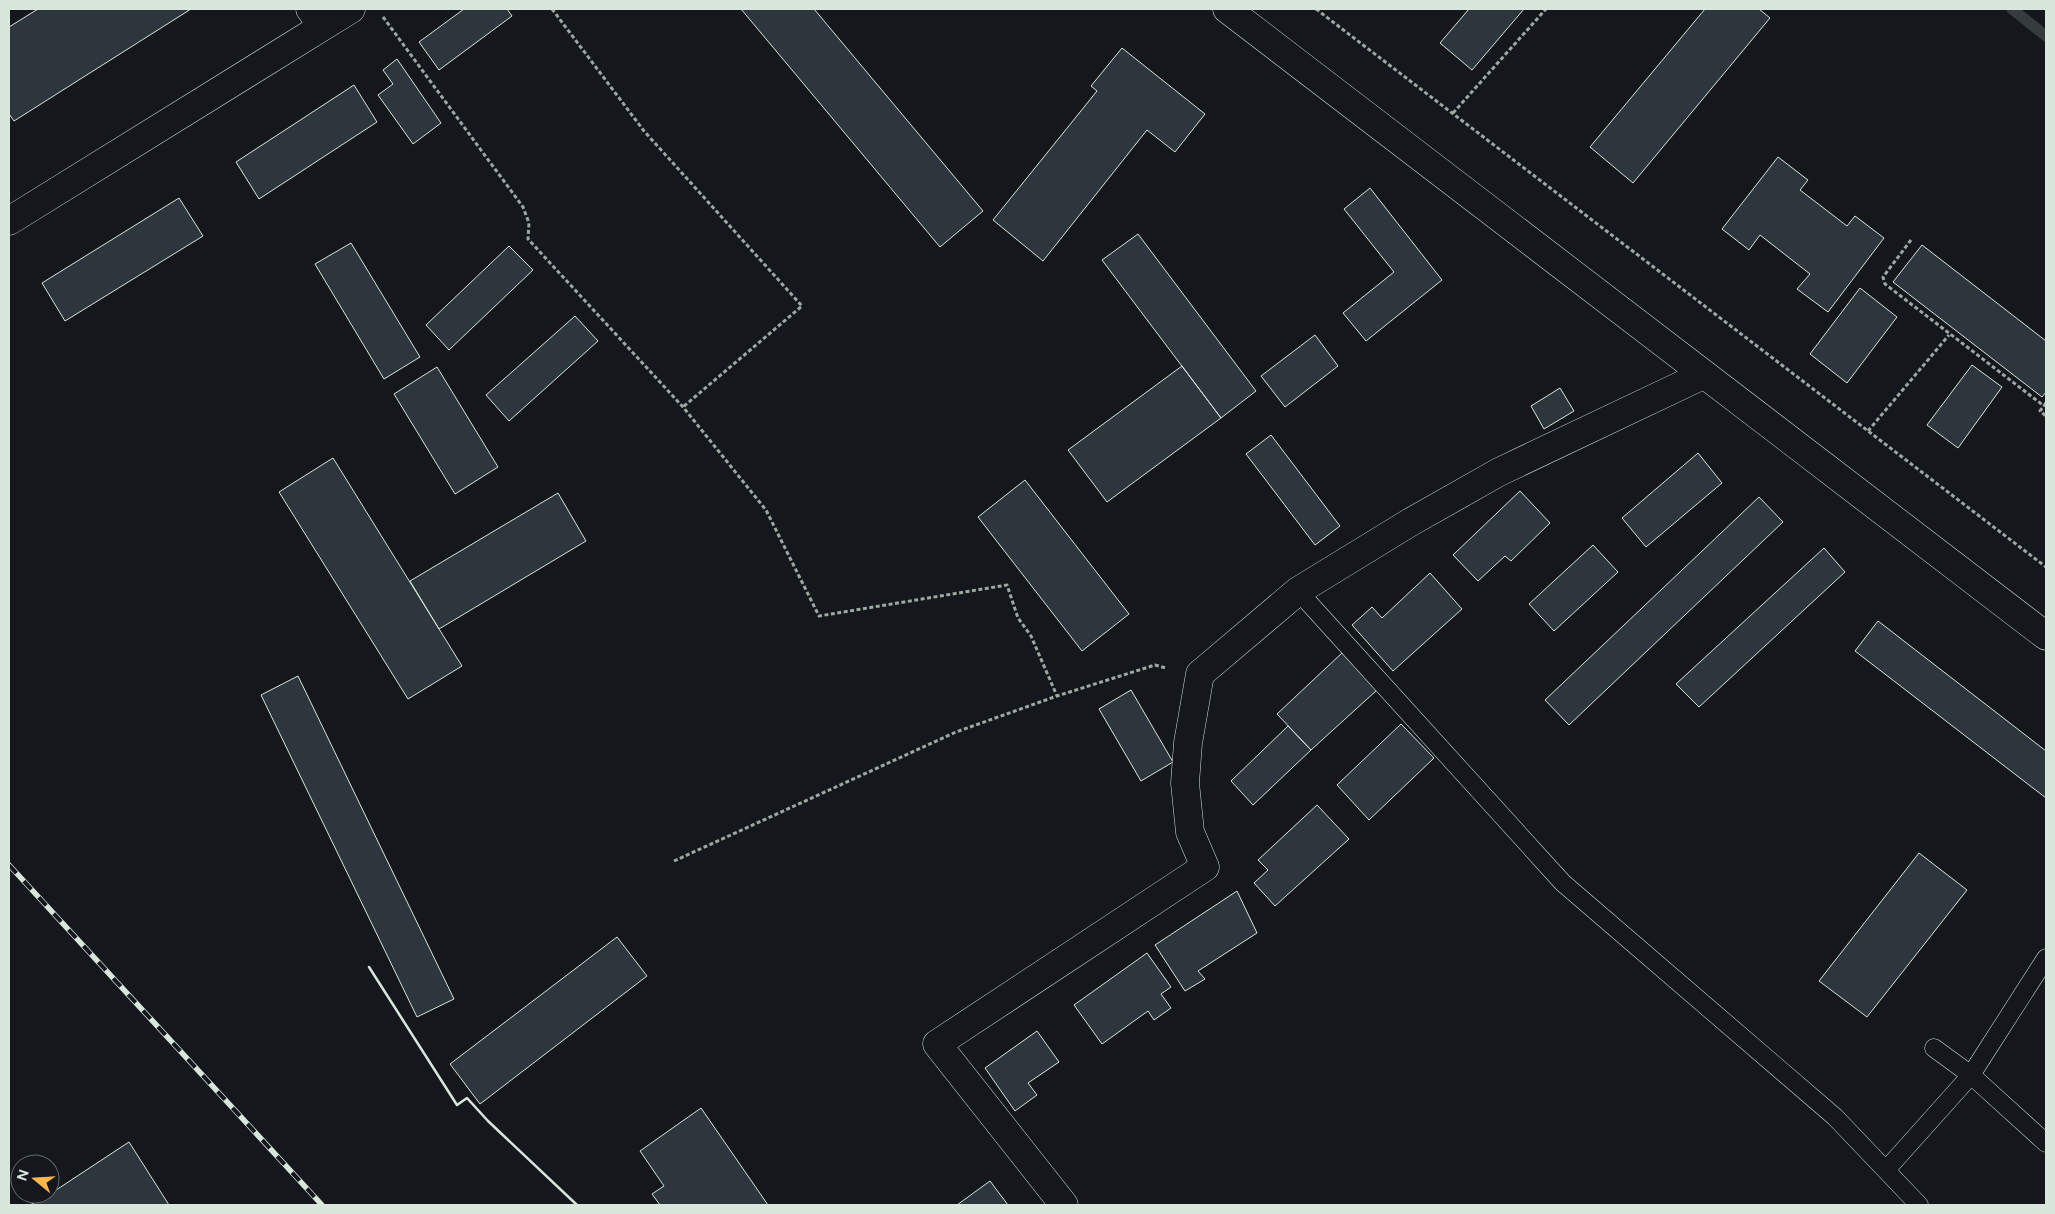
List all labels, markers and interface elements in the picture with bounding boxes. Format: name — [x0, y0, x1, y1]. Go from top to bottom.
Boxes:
north arrow — [10, 1154, 60, 1204]
text: N — [13, 1167, 33, 1183]

